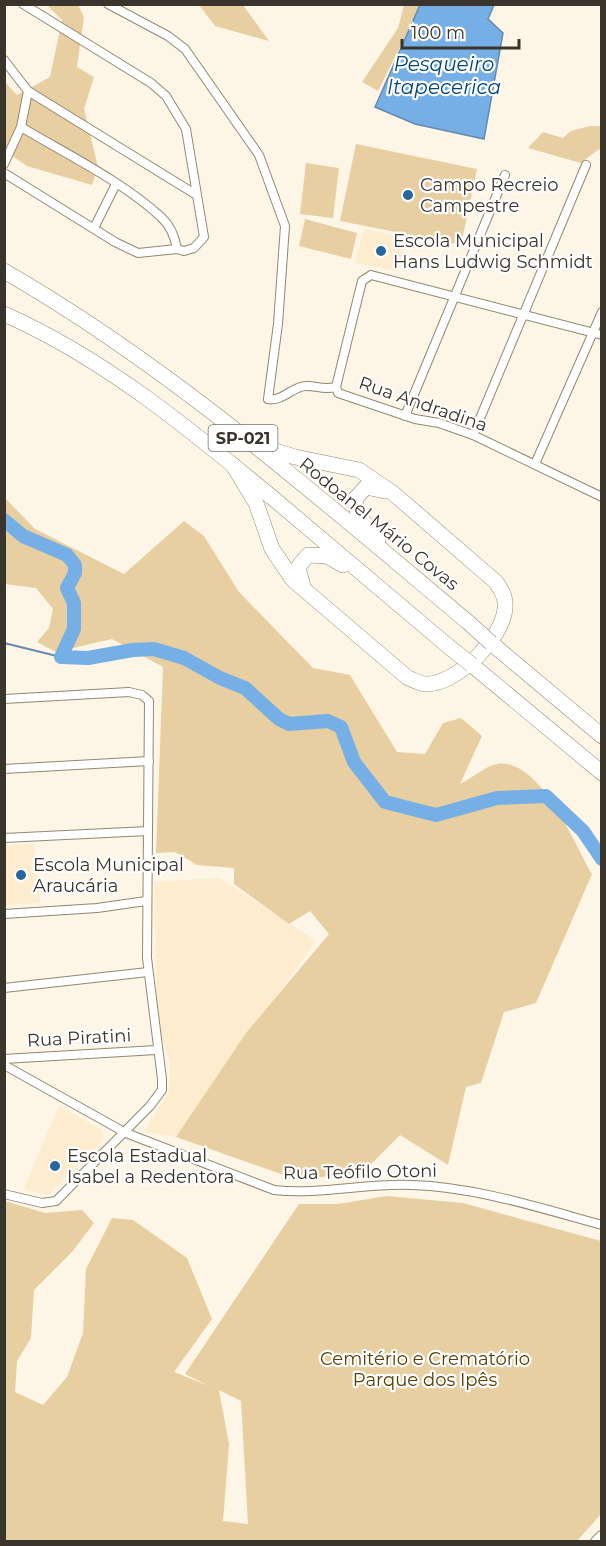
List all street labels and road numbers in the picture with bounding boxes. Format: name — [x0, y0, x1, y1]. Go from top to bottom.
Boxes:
street label: Rua Andradina — [356, 372, 490, 436]
road number: SP-021 — [208, 425, 278, 451]
street label: Rodoanel Mário Covas — [295, 453, 463, 595]
street label: Rua Piratini — [26, 1024, 132, 1052]
street label: Rua Teófilo Otoni — [283, 1160, 437, 1184]

